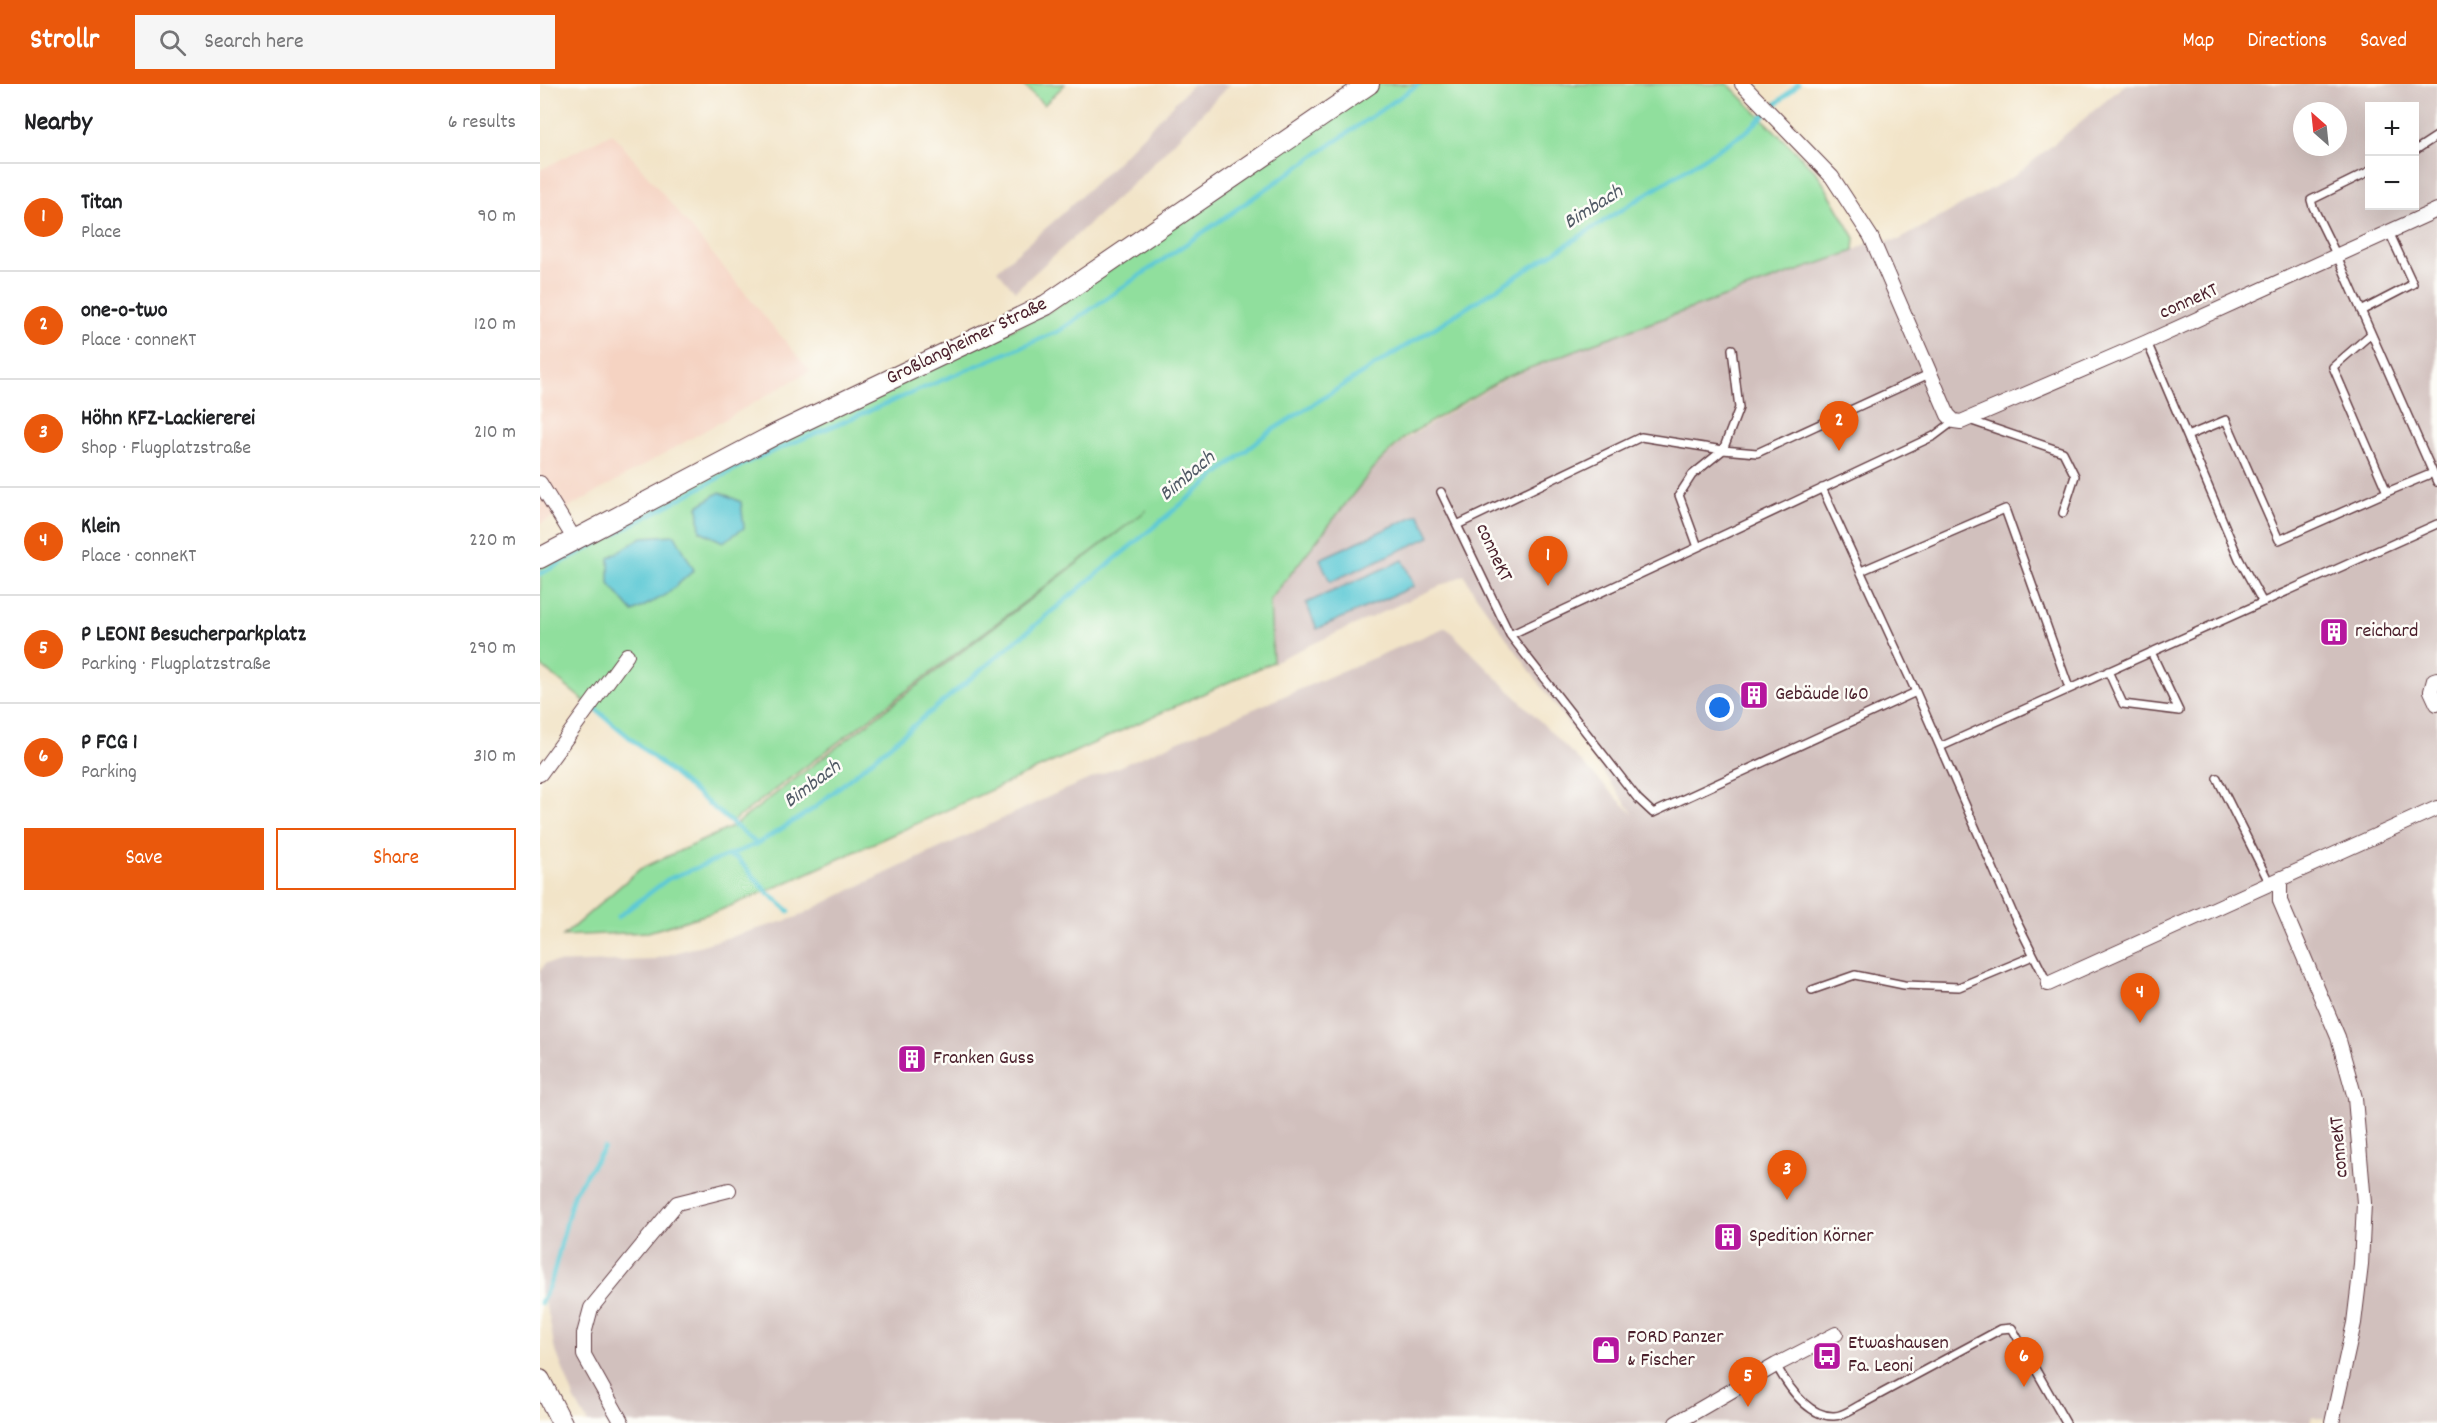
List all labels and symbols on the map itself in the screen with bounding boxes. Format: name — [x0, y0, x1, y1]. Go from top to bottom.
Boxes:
north arrow — [2293, 102, 2347, 156]
water label: Bimbach — [1558, 177, 1631, 238]
street label: conneKT — [2155, 277, 2223, 327]
street label: Großlangheimer Straße — [882, 291, 1052, 393]
pin: 2 — [1820, 402, 1858, 451]
water label: Bimbach — [1153, 444, 1224, 509]
street label: conneKT — [1467, 519, 1519, 587]
pin: 1 — [1528, 536, 1568, 586]
building icon: reichard — [2318, 616, 2350, 648]
place label: reichard — [2355, 618, 2418, 646]
building icon: Gebäude 160 — [1738, 679, 1770, 711]
place label: Gebäude 160 — [1775, 681, 1869, 709]
your location — [1705, 693, 1734, 722]
water label: Bimbach — [778, 753, 849, 817]
pin: 4 — [2120, 974, 2160, 1023]
building icon: Franken Guss — [896, 1043, 928, 1075]
place label: Franken Guss — [933, 1045, 1034, 1073]
street label: conneKT — [2323, 1115, 2357, 1179]
pin: 3 — [1768, 1150, 1806, 1200]
building icon: Spedition Körner — [1712, 1221, 1744, 1253]
place label: Spedition Körner — [1749, 1223, 1874, 1251]
place label: FORD Panzer & Fischer — [1627, 1324, 1724, 1375]
place label: Etwashausen Fa. Leoni — [1848, 1330, 1949, 1381]
shop icon: FORD Panzer & Fischer — [1590, 1334, 1622, 1366]
pin: 6 — [2004, 1338, 2044, 1387]
bus stop icon: Etwashausen Fa. Leoni — [1811, 1340, 1843, 1372]
pin: 5 — [1728, 1358, 1768, 1407]

